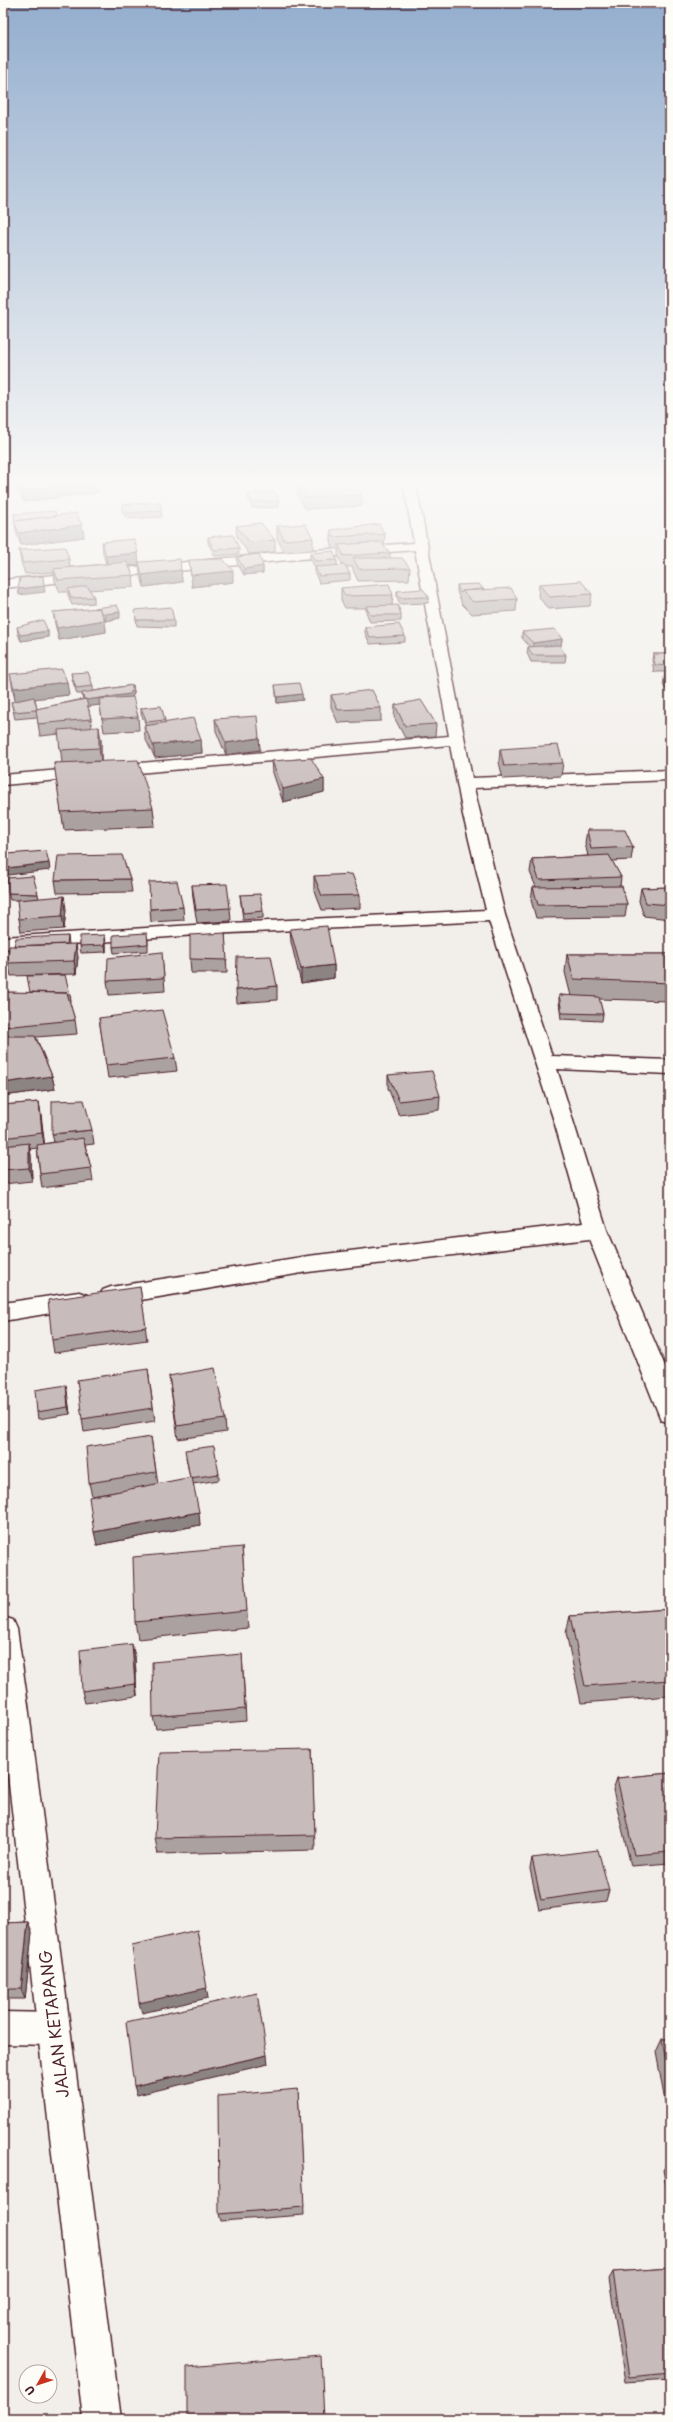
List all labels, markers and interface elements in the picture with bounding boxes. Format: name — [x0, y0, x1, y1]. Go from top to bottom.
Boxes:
street label: JALAN KETAPANG — [32, 1948, 74, 2100]
north arrow — [18, 2364, 58, 2404]
text: U — [21, 2382, 39, 2399]

